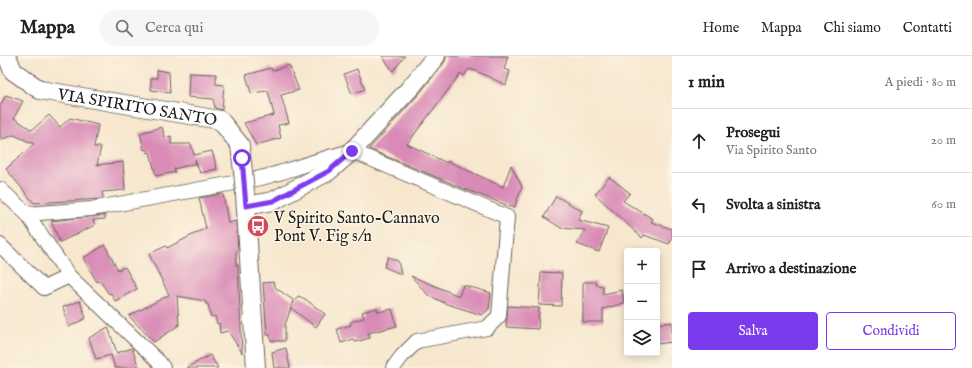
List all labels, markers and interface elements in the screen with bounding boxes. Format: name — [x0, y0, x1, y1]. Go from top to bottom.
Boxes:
search box — [99, 10, 379, 46]
text: Mappa — [20, 16, 75, 40]
icon: search — [113, 17, 135, 39]
text: Cerca qui — [145, 18, 203, 37]
text: Home — [703, 19, 739, 37]
text: Mappa — [761, 19, 802, 37]
text: Chi siamo — [824, 19, 881, 37]
text: Contatti — [903, 19, 952, 37]
text: 1 min — [688, 72, 725, 93]
text: A piedi · 80 m — [885, 74, 956, 91]
street label: VIA SPIRITO SANTO — [55, 85, 218, 131]
text: Prosegui — [726, 123, 780, 142]
icon: ahead — [688, 130, 710, 152]
text: 20 m — [931, 132, 956, 149]
route end — [343, 142, 361, 160]
text: Via Spirito Santo — [726, 142, 817, 159]
route start — [233, 149, 251, 167]
icon: left — [688, 194, 710, 216]
text: Svolta a sinistra — [726, 195, 821, 214]
text: 60 m — [931, 196, 956, 213]
place label: V Spirito Santo-Cannavo Pont V. Fig s/n — [273, 209, 440, 247]
bus stop icon: V Spirito Santo-Cannavo Pont V. Fig s/n — [245, 213, 271, 239]
map controls — [624, 248, 660, 356]
button: + — [624, 248, 660, 284]
icon: arrive — [688, 258, 710, 280]
text: Arrivo a destinazione — [726, 259, 856, 278]
button: − — [624, 284, 660, 320]
button: Salva — [688, 312, 818, 350]
button: Condividi — [826, 312, 956, 350]
button: layers — [624, 320, 660, 356]

